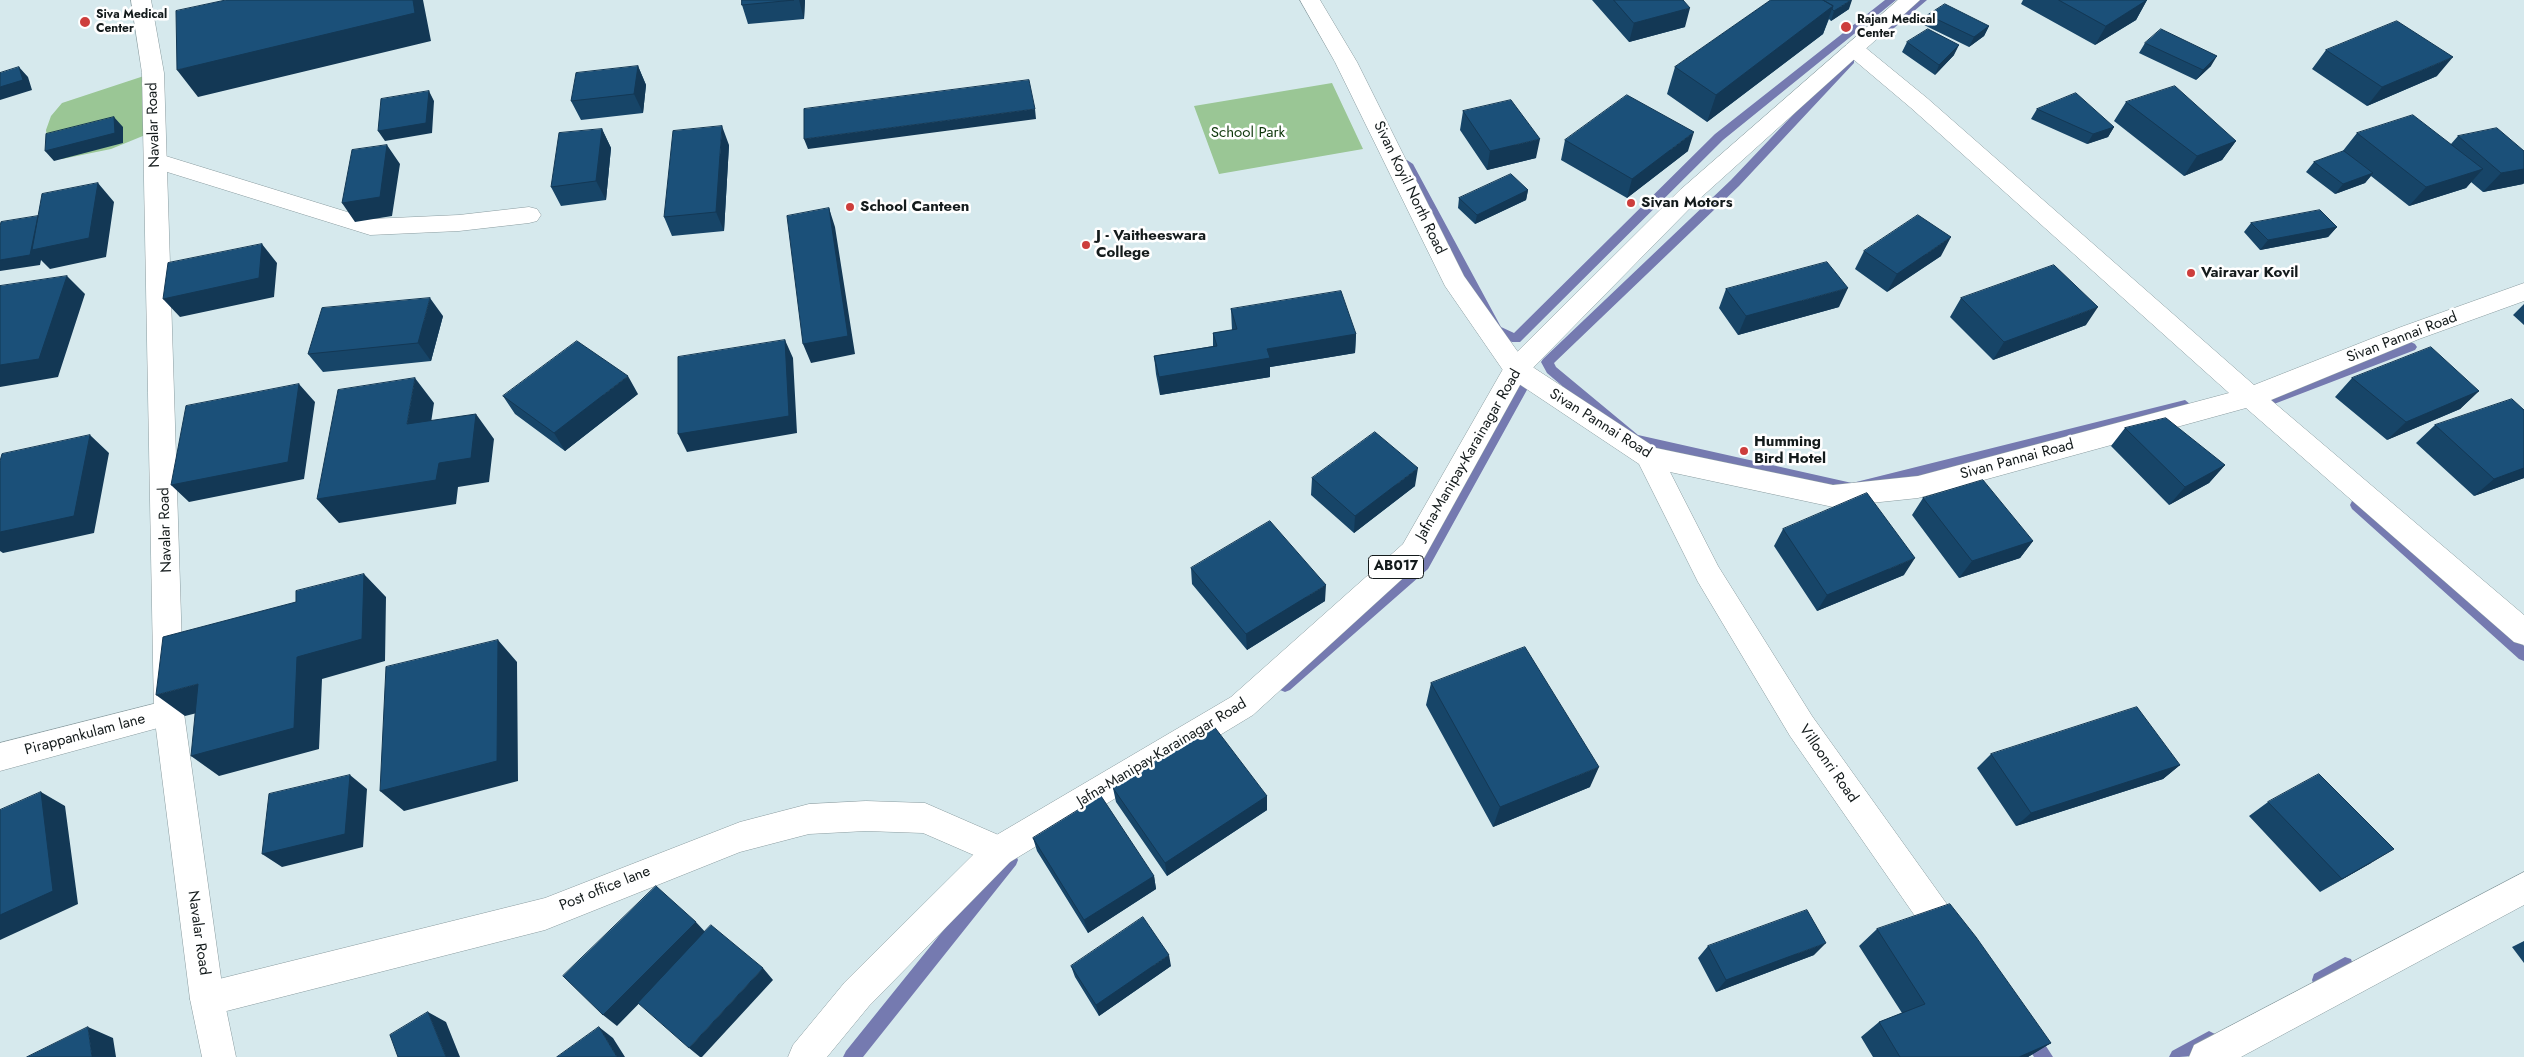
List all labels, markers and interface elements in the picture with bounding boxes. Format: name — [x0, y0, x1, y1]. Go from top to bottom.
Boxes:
place label: Siva Medical Center — [96, 8, 167, 36]
place label: Rajan Medical Center — [1857, 13, 1935, 41]
marker: Siva Medical Center — [78, 15, 92, 29]
marker: Rajan Medical Center — [1839, 20, 1853, 34]
street label: Navalar Road — [144, 82, 164, 168]
street label: Sivan Koyil North Road — [1369, 118, 1449, 258]
park label: School Park — [1211, 124, 1285, 142]
place label: Sivan Motors — [1641, 194, 1732, 212]
marker: Sivan Motors — [1625, 197, 1637, 209]
place label: School Canteen — [860, 198, 969, 216]
marker: School Canteen — [844, 201, 856, 213]
place label: J - Vaitheeswara College — [1096, 227, 1206, 262]
marker: J - Vaitheeswara College — [1080, 239, 1092, 251]
place label: Vairavar Kovil — [2201, 264, 2298, 282]
marker: Vairavar Kovil — [2185, 267, 2197, 279]
street label: Sivan Pannai Road — [2344, 309, 2460, 367]
street label: Jafna-Manipay-Karainagar Road — [1413, 366, 1525, 544]
street label: Sivan Pannai Road — [1546, 385, 1654, 463]
place label: Humming Bird Hotel — [1754, 433, 1826, 468]
street label: Sivan Pannai Road — [1958, 436, 2076, 484]
marker: Humming Bird Hotel — [1738, 445, 1750, 457]
street label: Navalar Road — [156, 487, 176, 573]
road number: AB017 — [1368, 556, 1424, 578]
street label: Jafna-Manipay-Karainagar Road — [1074, 695, 1250, 811]
street label: Pirappankulam lane — [23, 710, 147, 760]
street label: Villoonri Road — [1795, 722, 1861, 806]
street label: Post office lane — [557, 863, 653, 915]
street label: Navalar Road — [183, 890, 213, 976]

